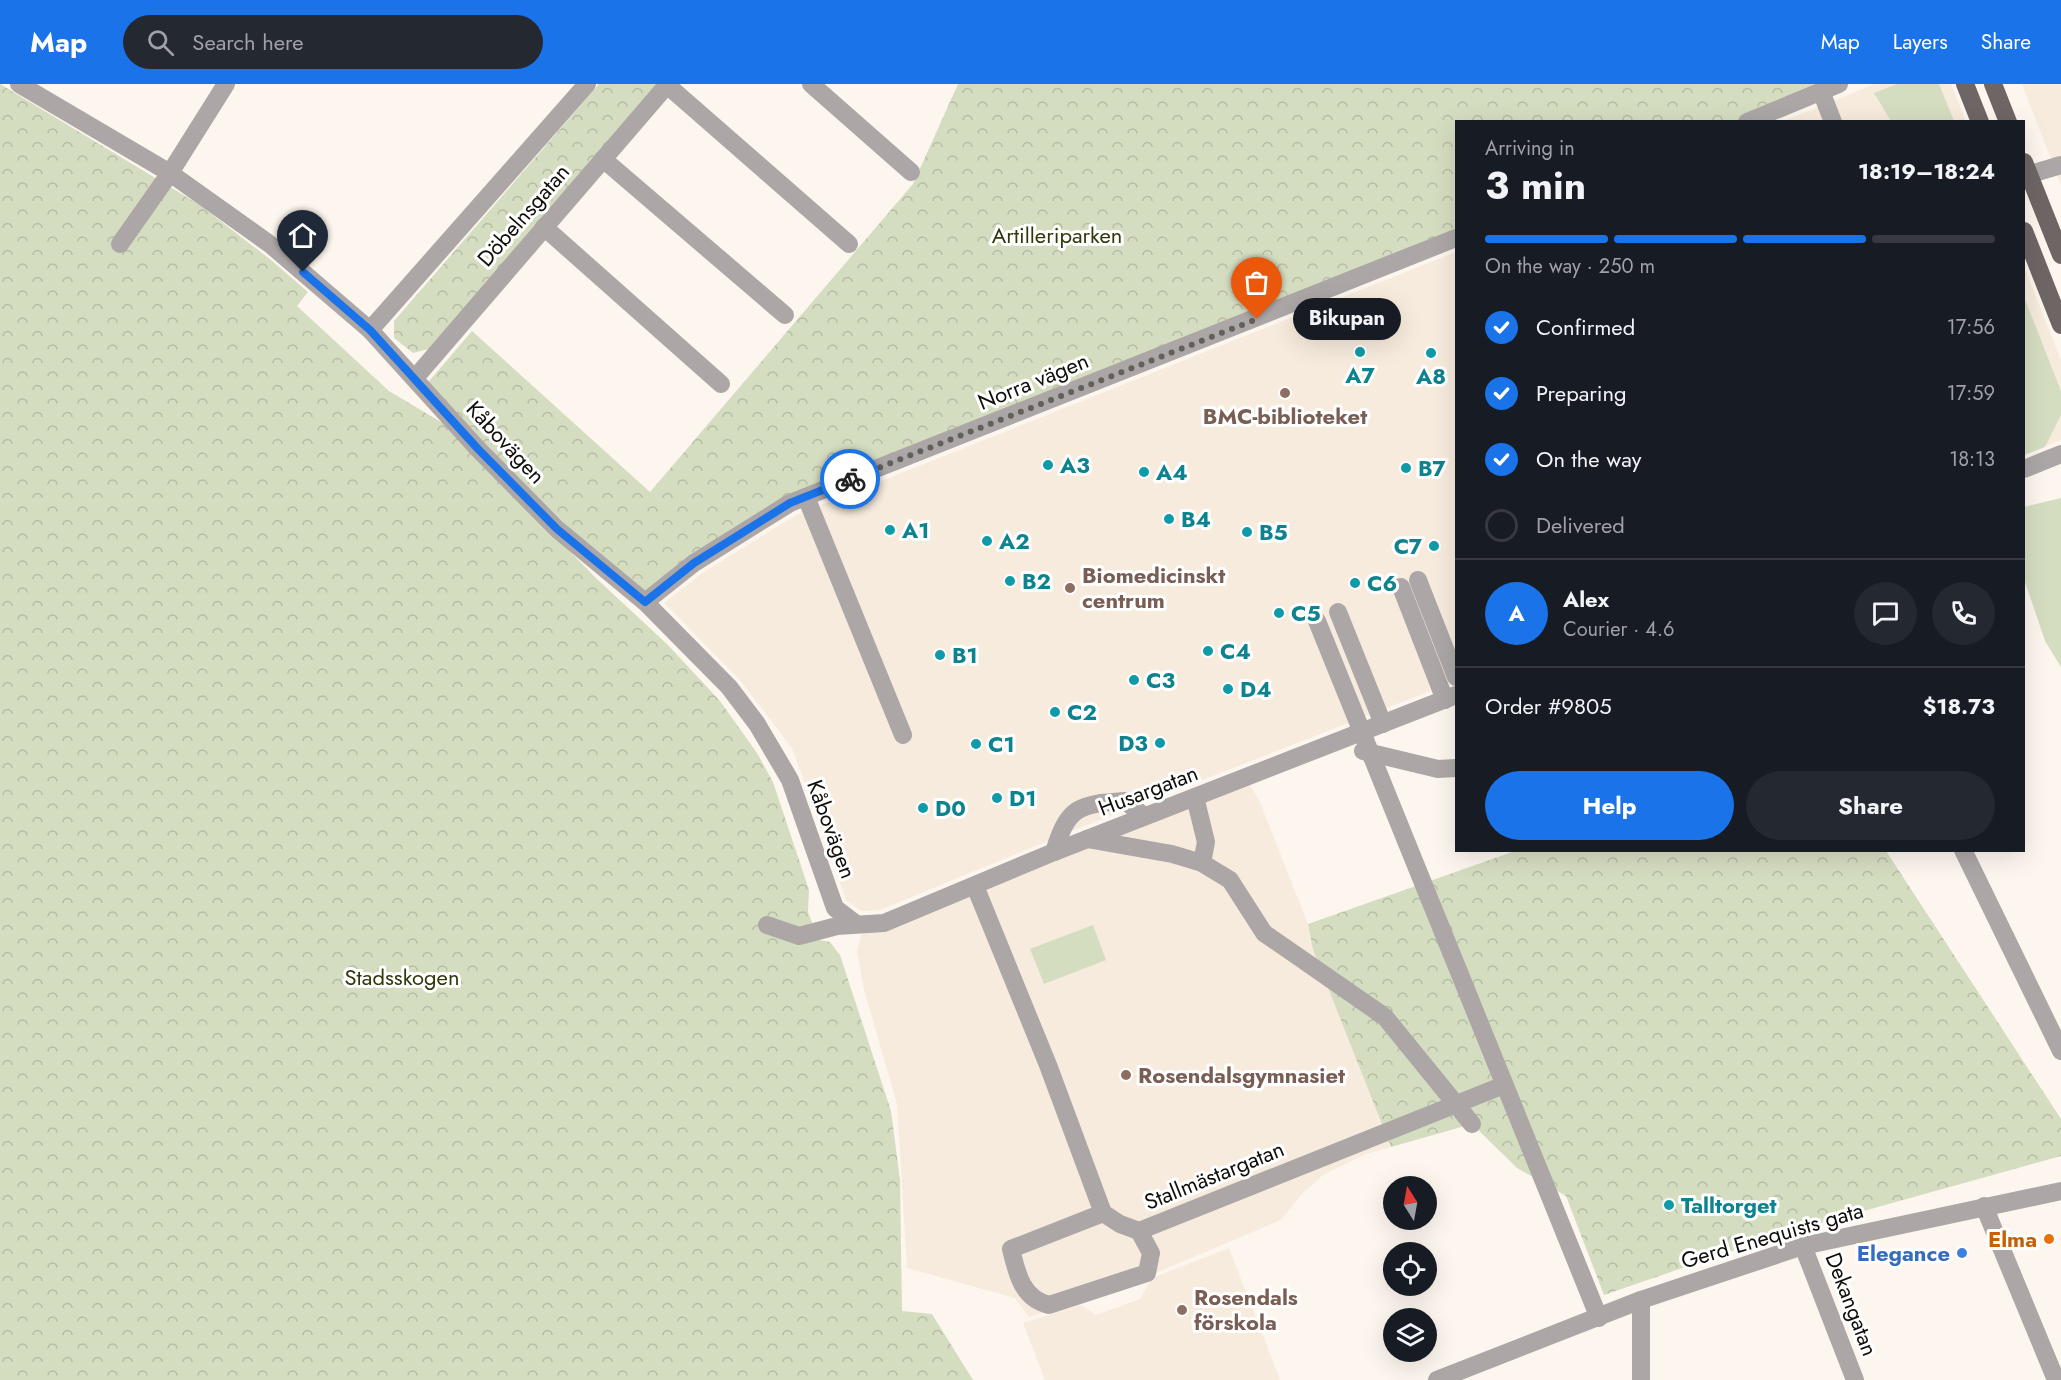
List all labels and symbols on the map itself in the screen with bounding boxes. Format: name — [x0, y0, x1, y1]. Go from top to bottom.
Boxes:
street label: Döbelnsgatan — [469, 157, 577, 273]
pin — [277, 210, 328, 272]
park label: Artilleriparken — [992, 219, 1122, 251]
pin — [1231, 257, 1282, 319]
callout: Bikupan — [1293, 298, 1401, 340]
street label: Norra vägen — [973, 344, 1093, 418]
marker: A7 — [1353, 345, 1367, 359]
marker: A8 — [1424, 346, 1438, 360]
place label: A7 — [1344, 359, 1375, 391]
place label: A8 — [1415, 360, 1446, 392]
marker: BMC-biblioteket — [1278, 386, 1292, 400]
street label: Kåbovägen — [459, 393, 553, 491]
place label: BMC-biblioteket — [1203, 400, 1367, 432]
courier — [820, 449, 880, 509]
place label: A3 — [1059, 449, 1090, 481]
place label: B7 — [1418, 452, 1446, 484]
place label: A4 — [1155, 456, 1188, 488]
marker: A3 — [1041, 458, 1055, 472]
marker: B7 — [1399, 461, 1413, 475]
marker: A4 — [1137, 465, 1151, 479]
place label: B4 — [1181, 503, 1211, 535]
marker: B4 — [1162, 512, 1176, 526]
place label: A1 — [901, 514, 929, 546]
place label: B5 — [1259, 516, 1288, 548]
marker: A1 — [883, 523, 897, 537]
place label: A2 — [998, 525, 1030, 557]
marker: B5 — [1240, 525, 1254, 539]
place label: C7 — [1394, 530, 1423, 562]
marker: A2 — [980, 534, 994, 548]
marker: C7 — [1427, 539, 1441, 553]
place label: Biomedicinskt centrum — [1082, 559, 1225, 616]
place label: B2 — [1022, 565, 1051, 597]
place label: C6 — [1367, 567, 1397, 599]
marker: B2 — [1003, 574, 1017, 588]
marker: C6 — [1348, 576, 1362, 590]
marker: Biomedicinskt centrum — [1063, 581, 1077, 595]
place label: C5 — [1291, 597, 1321, 629]
marker: C5 — [1272, 606, 1286, 620]
place label: C4 — [1220, 635, 1251, 667]
place label: B1 — [952, 639, 978, 671]
marker: C4 — [1201, 644, 1215, 658]
marker: B1 — [933, 648, 947, 662]
place label: C3 — [1146, 664, 1175, 696]
marker: C3 — [1127, 673, 1141, 687]
place label: D4 — [1240, 673, 1271, 705]
marker: D4 — [1221, 682, 1235, 696]
place label: C2 — [1067, 696, 1097, 728]
marker: C2 — [1048, 705, 1062, 719]
place label: D3 — [1118, 727, 1148, 759]
place label: C1 — [988, 728, 1015, 760]
marker: D3 — [1153, 736, 1167, 750]
marker: C1 — [969, 737, 983, 751]
street label: Husargatan — [1093, 756, 1203, 824]
street label: Kåbovägen — [799, 775, 865, 883]
place label: D1 — [1009, 782, 1036, 814]
marker: D1 — [990, 791, 1004, 805]
place label: D0 — [935, 792, 966, 824]
marker: D0 — [916, 801, 930, 815]
park label: Stadsskogen — [345, 961, 459, 993]
place label: Rosendalsgymnasiet — [1138, 1059, 1345, 1091]
marker: Rosendalsgymnasiet — [1119, 1068, 1133, 1082]
street label: Stallmästargatan — [1139, 1132, 1289, 1218]
north arrow — [1383, 1176, 1437, 1230]
place label: Talltorget — [1681, 1189, 1777, 1221]
street label: Gerd Enequists gata — [1677, 1194, 1867, 1276]
marker: Talltorget — [1662, 1198, 1676, 1212]
place label: Elma — [1988, 1223, 2037, 1255]
marker: Elma — [2042, 1232, 2056, 1246]
place label: Elegance — [1857, 1237, 1950, 1269]
marker: Elegance — [1955, 1246, 1969, 1260]
street label: Dekangatan — [1818, 1248, 1886, 1360]
place label: Rosendals förskola — [1194, 1281, 1298, 1338]
marker: Rosendals förskola — [1175, 1303, 1189, 1317]

